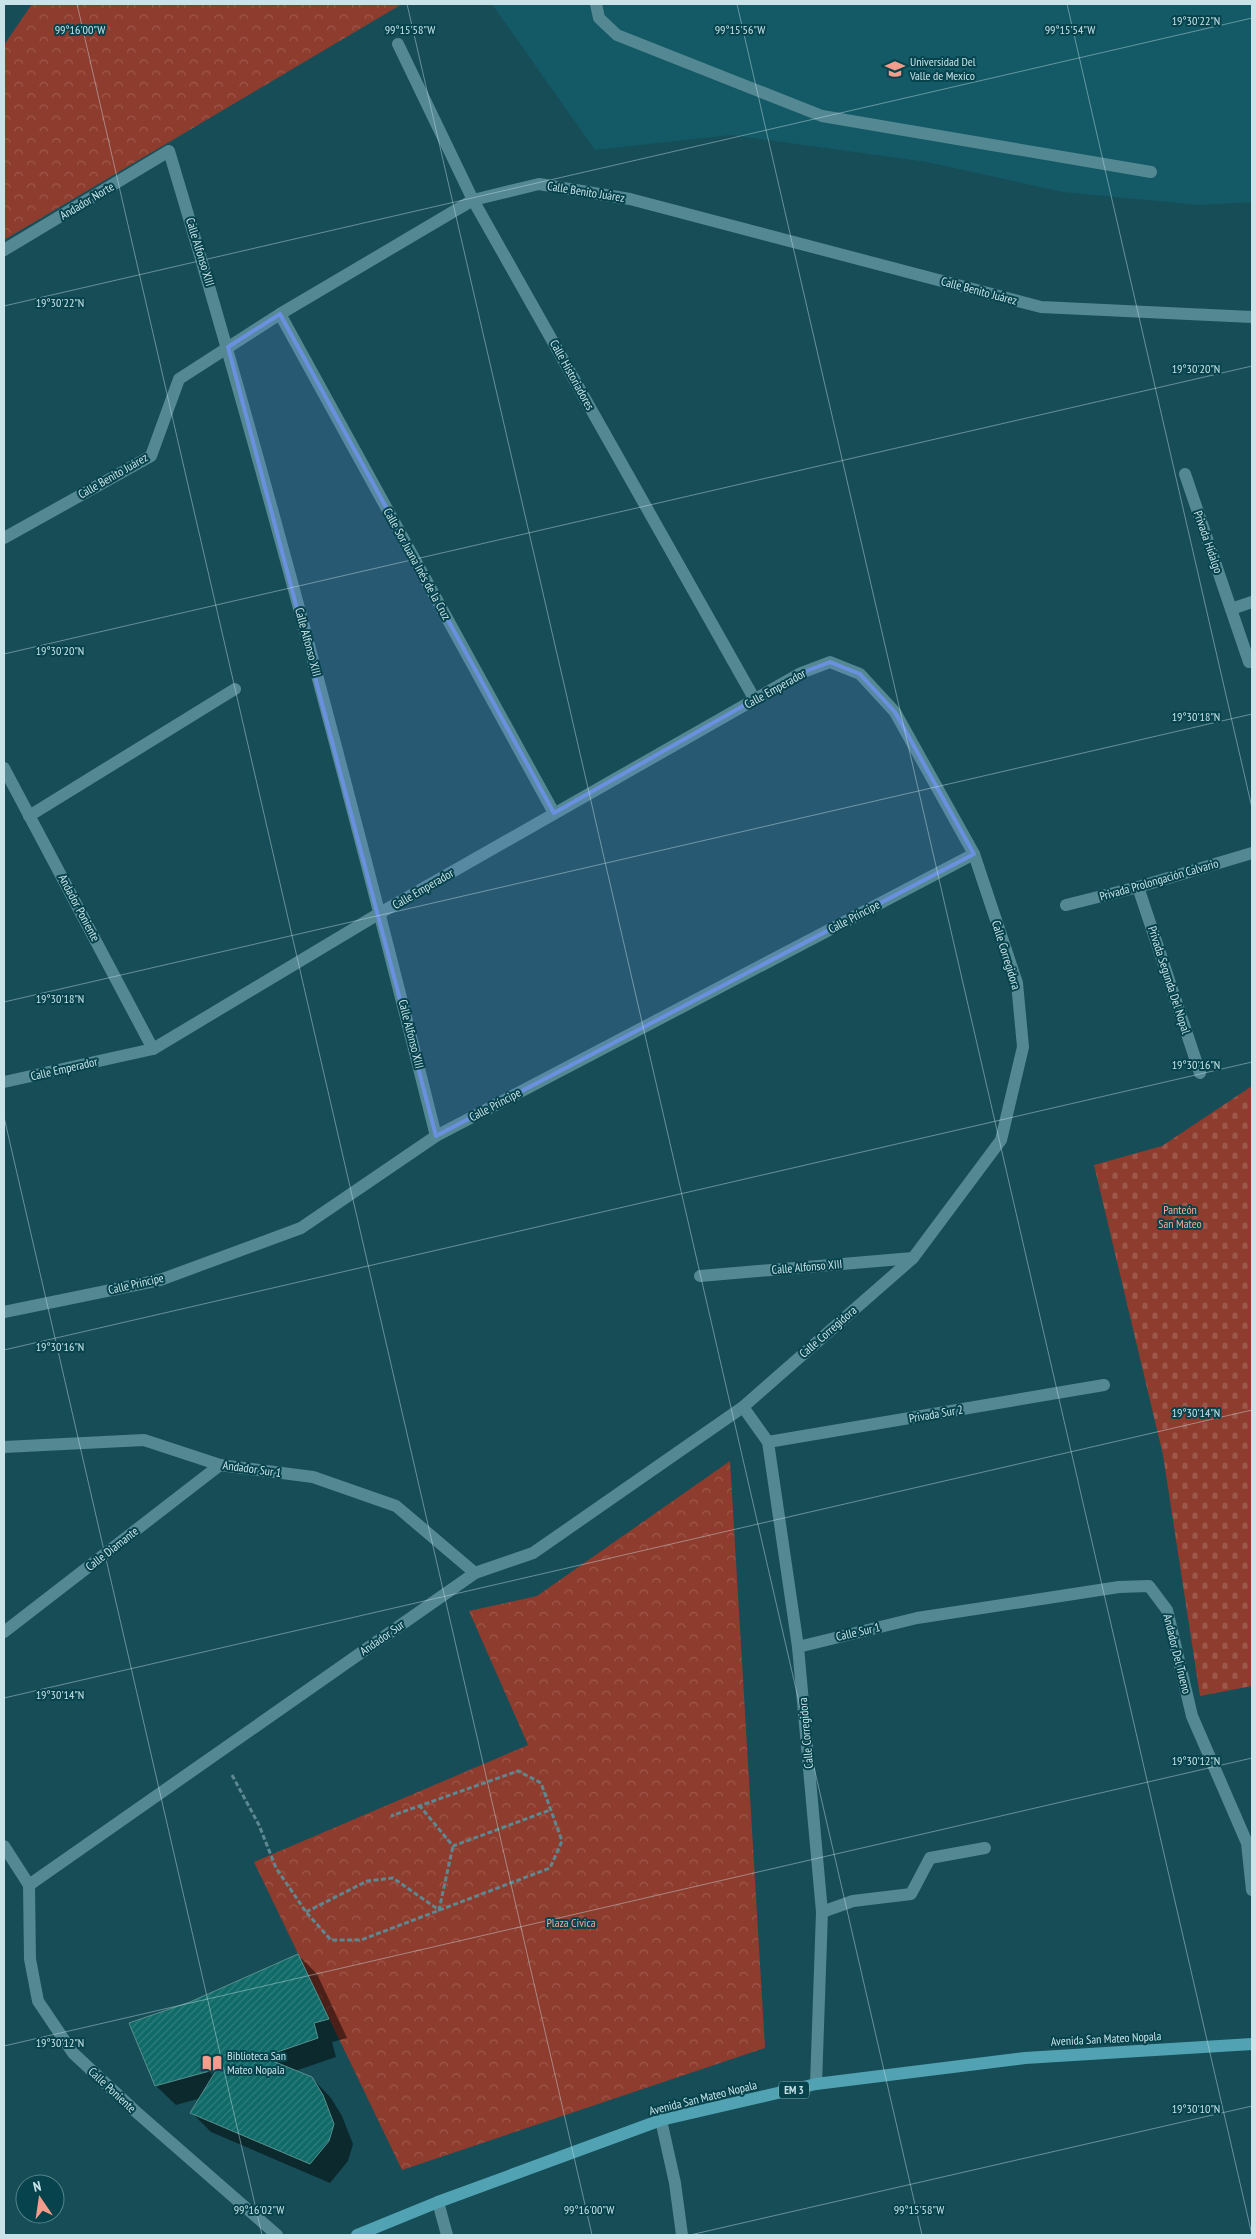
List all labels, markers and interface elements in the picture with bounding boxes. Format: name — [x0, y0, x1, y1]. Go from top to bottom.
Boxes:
text: 19°30'22"N — [1172, 13, 1220, 28]
text: 99°16'00"W — [55, 22, 105, 37]
text: 99°15'58"W — [385, 22, 435, 37]
text: 99°15'56"W — [715, 22, 765, 37]
text: 99°15'54"W — [1045, 22, 1095, 37]
place label: Universidad Del Valle de Mexico — [909, 54, 976, 83]
school or university icon: Universidad Del Valle de Mexico — [884, 58, 906, 80]
street label: Calle Benito Juárez — [546, 178, 626, 205]
street label: Andador Norte — [57, 179, 117, 223]
street label: Calle Alfonso XIII — [183, 216, 218, 288]
street label: Calle Benito Juárez — [940, 273, 1019, 308]
text: 19°30'22"N — [36, 295, 84, 310]
street label: Calle Historiadores — [547, 337, 598, 413]
text: 19°30'20"N — [1172, 361, 1220, 376]
street label: Calle Benito Juárez — [75, 450, 150, 502]
street label: Calle Sor Juana Inés de la Cruz — [380, 505, 454, 622]
street label: Privada Hidalgo — [1191, 509, 1226, 575]
street label: Calle Alfonso XIII — [292, 606, 325, 678]
text: 19°30'20"N — [36, 643, 84, 658]
street label: Calle Emperador — [741, 665, 809, 712]
text: 19°30'18"N — [1172, 709, 1220, 724]
street label: Privada Prolongación Calvario — [1098, 855, 1220, 904]
street label: Calle Emperador — [390, 865, 457, 912]
street label: Andador Poniente — [56, 872, 103, 944]
street label: Calle Príncipe — [825, 897, 882, 936]
street label: Calle Corregidora — [989, 919, 1024, 991]
street label: Privada Segunda Del Nopal — [1145, 924, 1194, 1036]
text: 19°30'18"N — [36, 991, 84, 1006]
street label: Calle Alfonso XIII — [396, 998, 427, 1070]
street label: Calle Emperador — [29, 1053, 99, 1083]
text: 19°30'16"N — [1172, 1057, 1220, 1072]
street label: Calle Príncipe — [466, 1085, 523, 1124]
park label: Panteón San Mateo — [1158, 1202, 1202, 1231]
street label: Calle Alfonso XIII — [771, 1256, 843, 1277]
street label: Calle Príncipe — [107, 1270, 165, 1297]
street label: Calle Corregidora — [796, 1302, 860, 1361]
text: 19°30'16"N — [36, 1339, 84, 1354]
street label: Privada Sur 2 — [908, 1401, 964, 1426]
text: 19°30'14"N — [1172, 1405, 1220, 1420]
street label: Andador Sur 1 — [222, 1457, 282, 1480]
street label: Calle Diamante — [82, 1523, 141, 1574]
street label: Andador Del Trueno — [1160, 1612, 1195, 1695]
street label: Andador Sur — [357, 1616, 407, 1658]
street label: Calle Sur 1 — [834, 1619, 881, 1644]
text: 19°30'14"N — [36, 1687, 84, 1702]
street label: Calle Corregidora — [795, 1697, 816, 1769]
text: 19°30'12"N — [1172, 1753, 1220, 1768]
park label: Plaza Civica — [546, 1915, 596, 1930]
street label: Avenida San Mateo Nopala — [1050, 2028, 1162, 2049]
text: 19°30'12"N — [36, 2035, 84, 2050]
place label: Biblioteca San Mateo Nopala — [227, 2048, 286, 2077]
library icon: Biblioteca San Mateo Nopala — [201, 2052, 223, 2074]
street label: Calle Poniente — [85, 2064, 139, 2116]
street label: Avenida San Mateo Nopala — [647, 2077, 759, 2118]
road number: EM 3 — [779, 2082, 809, 2098]
text: 19°30'10"N — [1172, 2101, 1220, 2116]
north arrow — [15, 2174, 65, 2224]
text: N — [31, 2177, 43, 2196]
text: 99°16'02"W — [234, 2202, 284, 2217]
text: 99°16'00"W — [564, 2202, 614, 2217]
text: 99°15'58"W — [894, 2202, 944, 2217]

